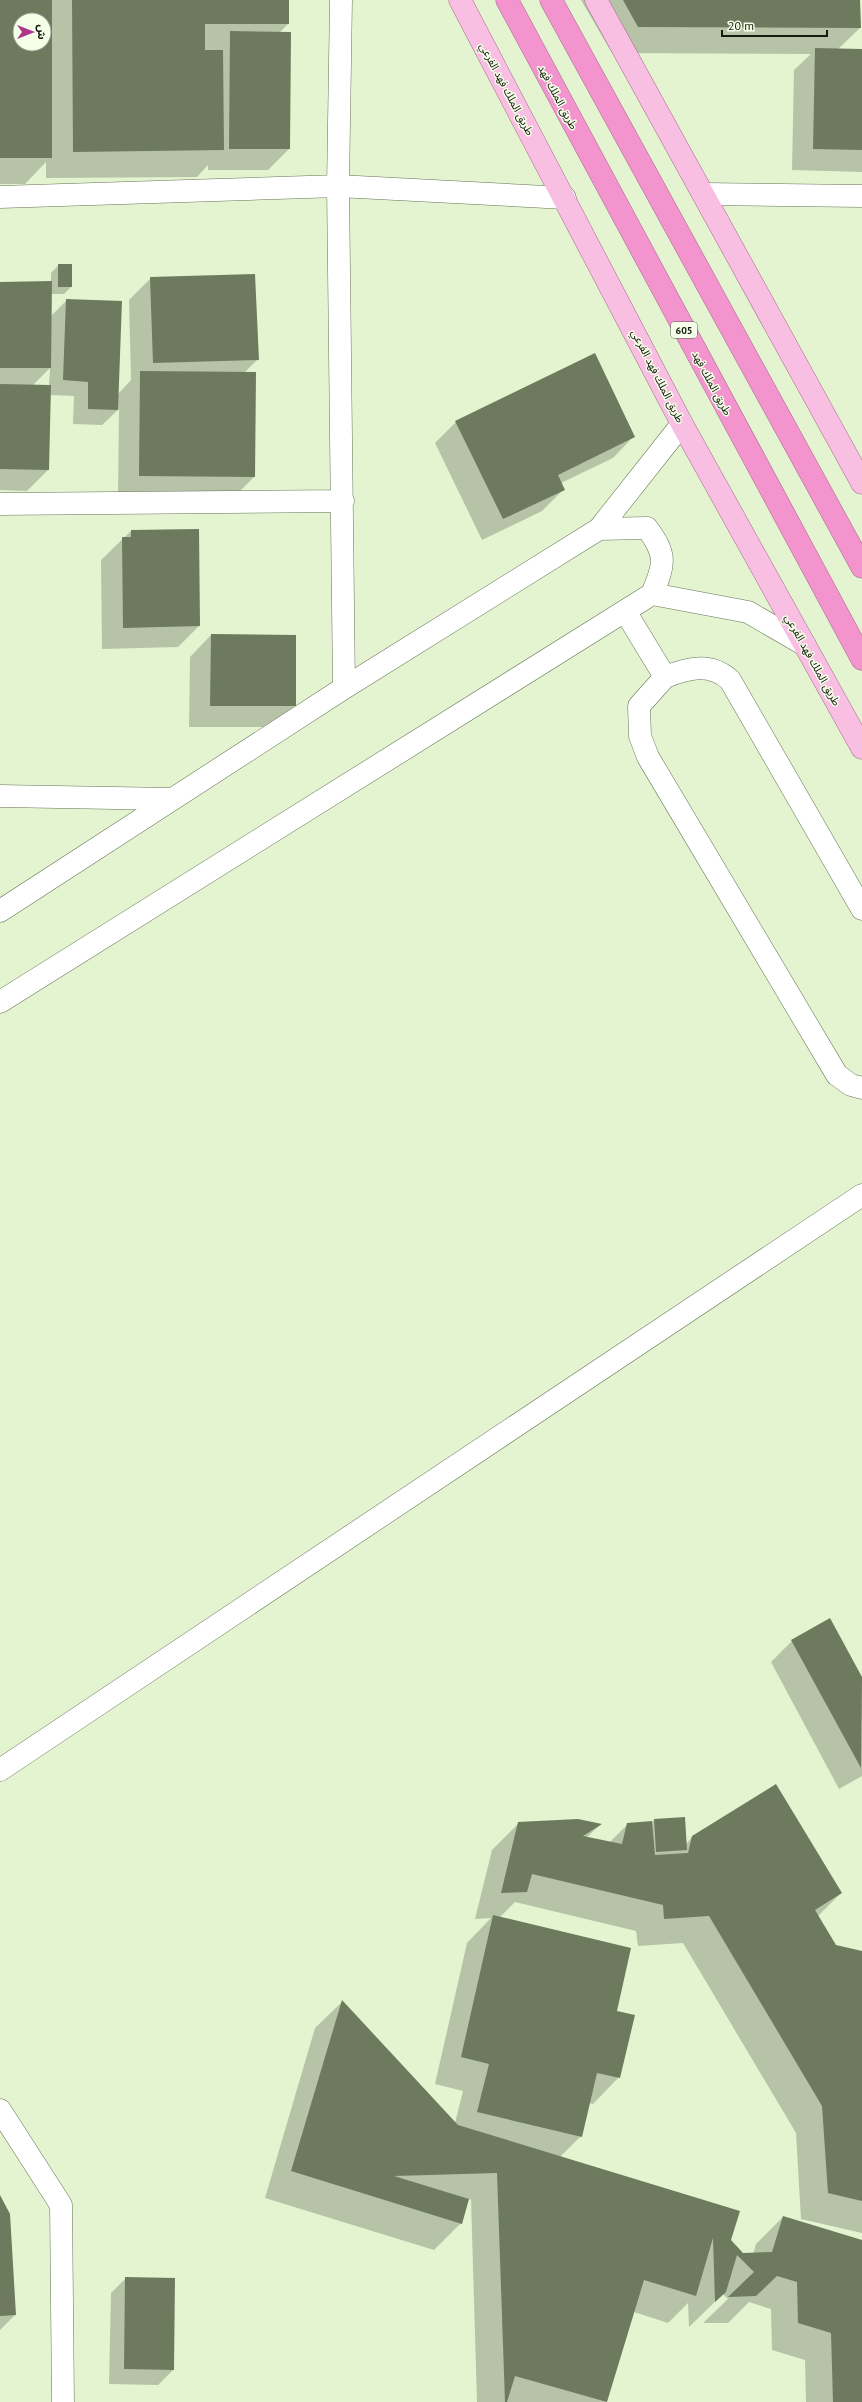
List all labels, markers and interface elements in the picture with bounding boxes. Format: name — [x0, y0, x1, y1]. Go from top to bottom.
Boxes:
north arrow — [12, 12, 52, 52]
scale bar — [722, 12, 827, 38]
text: 20 m — [728, 18, 754, 33]
text: ش — [35, 24, 49, 40]
street label: طريق الملك فهد الفرعي — [474, 40, 537, 139]
street label: طريق الملك فهد — [535, 62, 581, 132]
road number: 605 — [671, 322, 697, 338]
street label: طريق الملك فهد الفرعي — [626, 327, 688, 426]
street label: طريق الملك فهد — [689, 348, 735, 418]
street label: طريق الملك فهد الفرعي — [780, 612, 844, 710]

